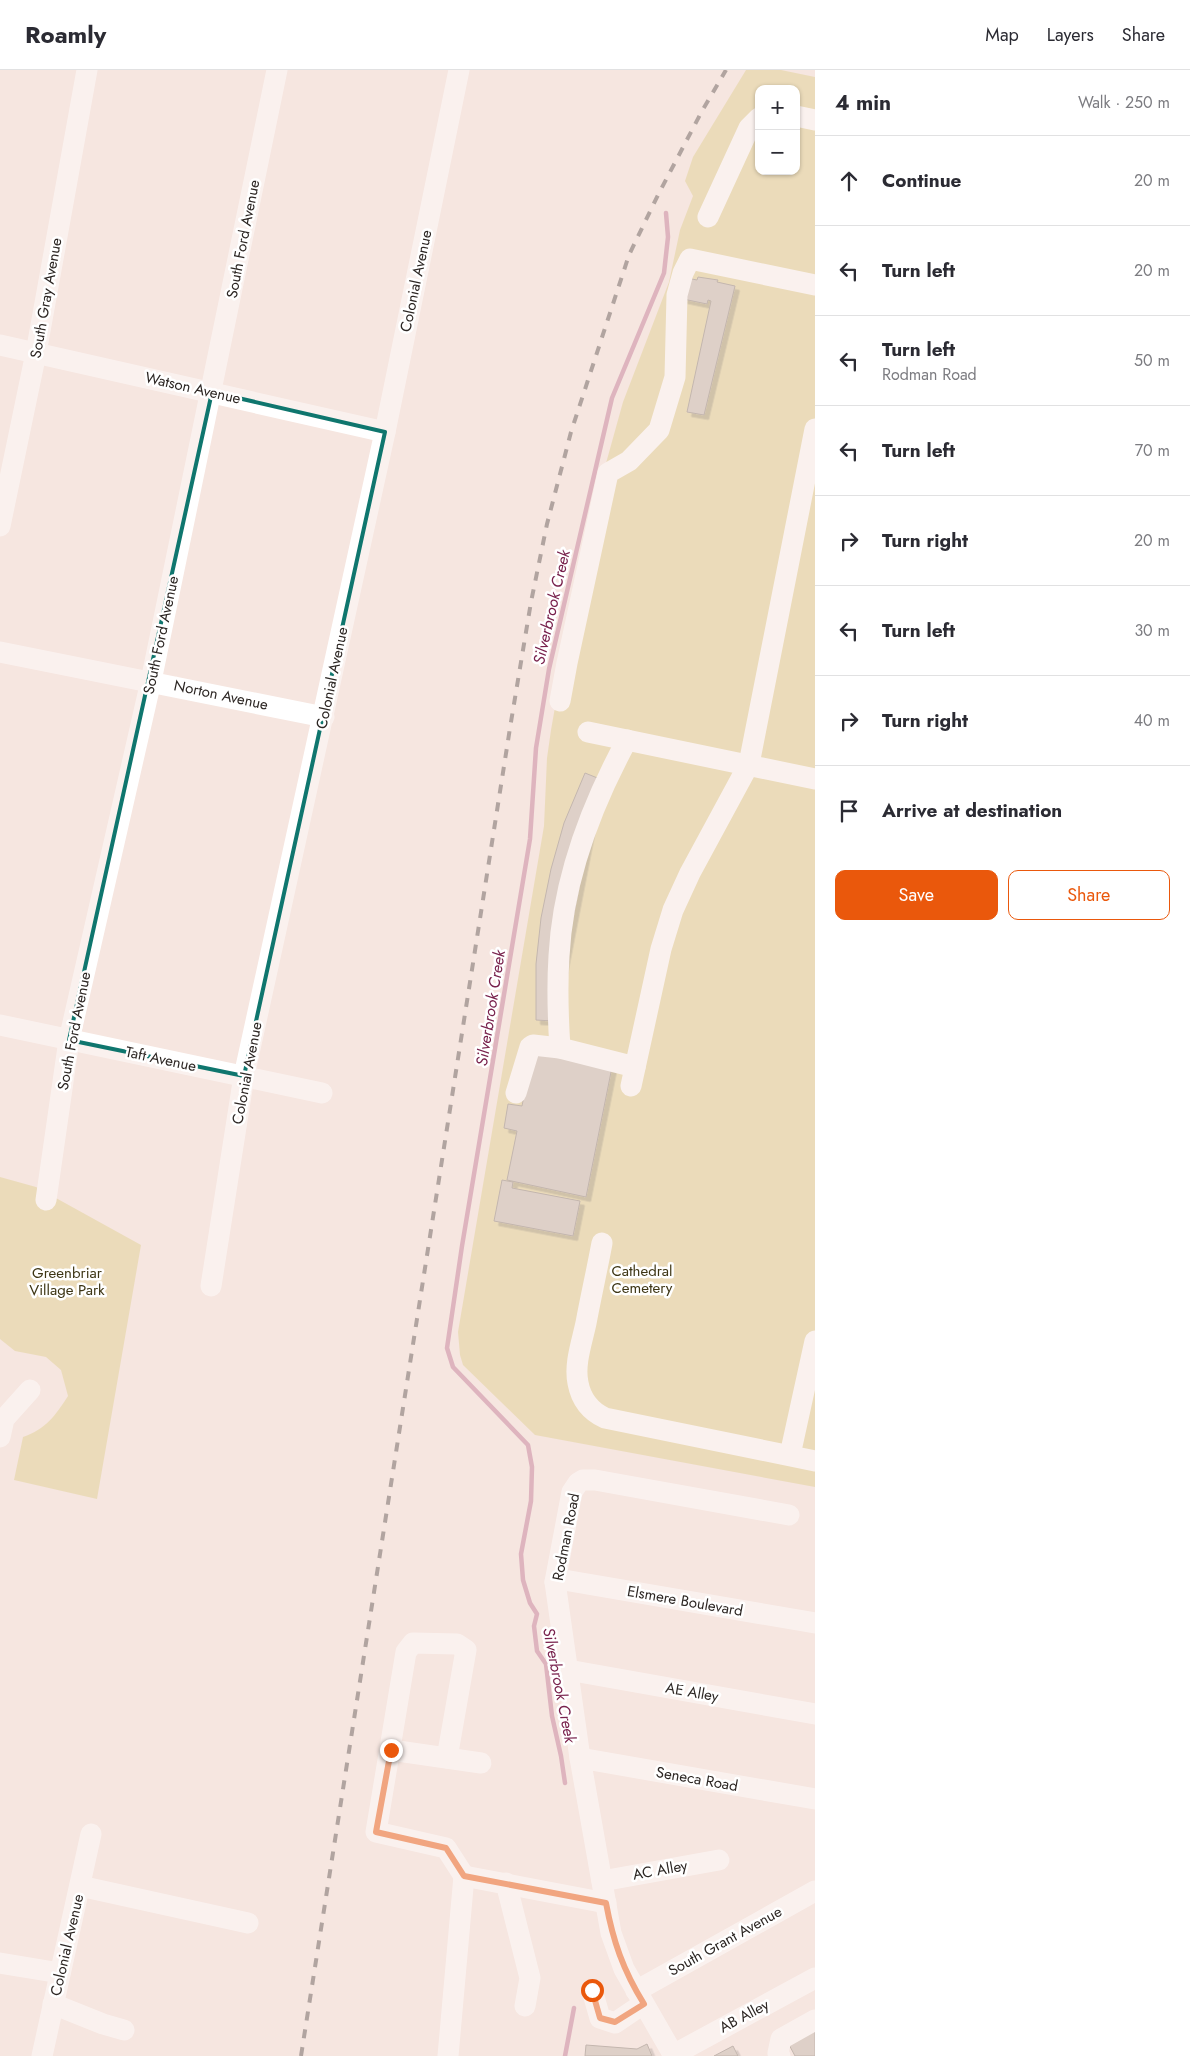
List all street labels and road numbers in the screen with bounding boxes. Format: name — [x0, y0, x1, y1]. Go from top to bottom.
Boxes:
street label: South Ford Avenue — [221, 178, 265, 300]
street label: Colonial Avenue — [394, 228, 438, 334]
street label: South Gray Avenue — [25, 236, 67, 360]
street label: Watson Avenue — [143, 366, 243, 410]
street label: South Ford Avenue — [138, 574, 184, 696]
street label: Colonial Avenue — [310, 625, 354, 731]
street label: Norton Avenue — [172, 674, 270, 716]
street label: South Ford Avenue — [52, 970, 96, 1092]
street label: Colonial Avenue — [226, 1020, 268, 1126]
street label: Taft Avenue — [124, 1041, 199, 1077]
street label: Rodman Road — [547, 1491, 585, 1583]
street label: Elsmere Boulevard — [625, 1580, 745, 1622]
street label: AE Alley — [664, 1677, 721, 1708]
street label: Seneca Road — [654, 1761, 740, 1797]
street label: AC Alley — [631, 1854, 689, 1886]
street label: Colonial Avenue — [45, 1892, 89, 1998]
street label: South Grant Avenue — [664, 1900, 786, 1981]
street label: AB Alley — [715, 1994, 773, 2038]

